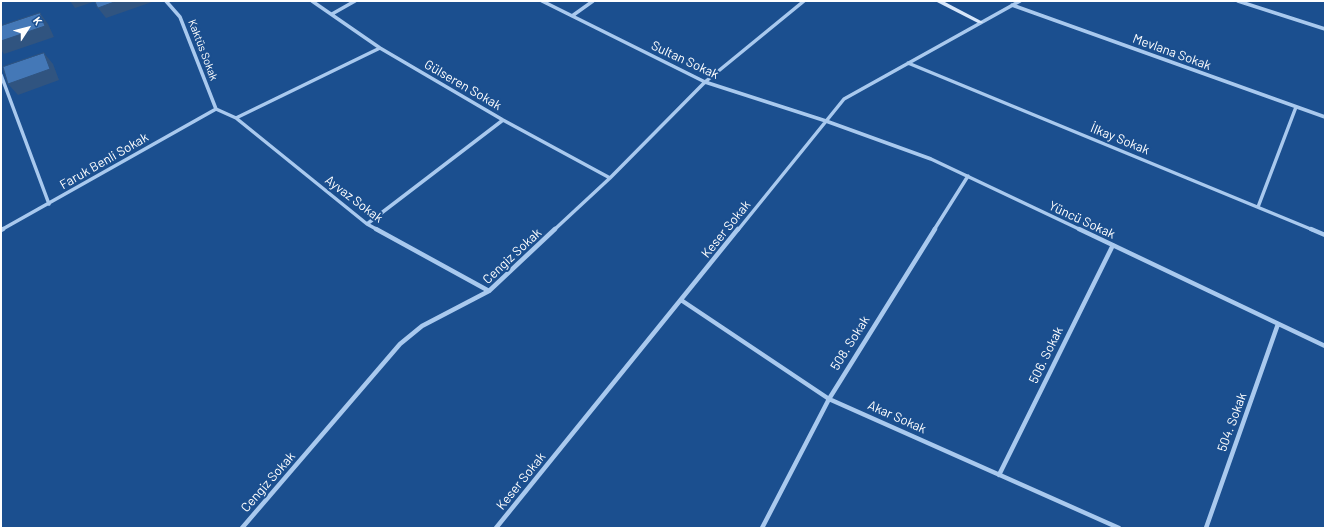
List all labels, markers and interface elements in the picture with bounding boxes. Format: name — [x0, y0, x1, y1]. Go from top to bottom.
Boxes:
north arrow — [8, 8, 48, 48]
text: K — [31, 14, 45, 27]
street label: Kaktüs Sokak — [185, 18, 221, 82]
street label: Mevlana Sokak — [1131, 31, 1213, 73]
street label: Sultan Sokak — [649, 38, 721, 82]
street label: Gülseren Sokak — [422, 57, 504, 113]
street label: İlkay Sokak — [1088, 120, 1152, 158]
street label: Faruk Benli Sokak — [57, 129, 151, 193]
street label: Ayvaz Sokak — [322, 172, 386, 226]
street label: Keser Sokak — [698, 197, 754, 261]
street label: Yüncü Sokak — [1046, 198, 1118, 242]
street label: Cengiz Sokak — [479, 225, 545, 287]
street label: 508. Sokak — [827, 313, 873, 373]
street label: 506. Sokak — [1026, 324, 1066, 386]
street label: 504. Sokak — [1214, 390, 1250, 454]
street label: Akar Sokak — [865, 397, 929, 437]
street label: Cengiz Sokak — [238, 449, 298, 515]
street label: Keser Sokak — [493, 449, 549, 513]

